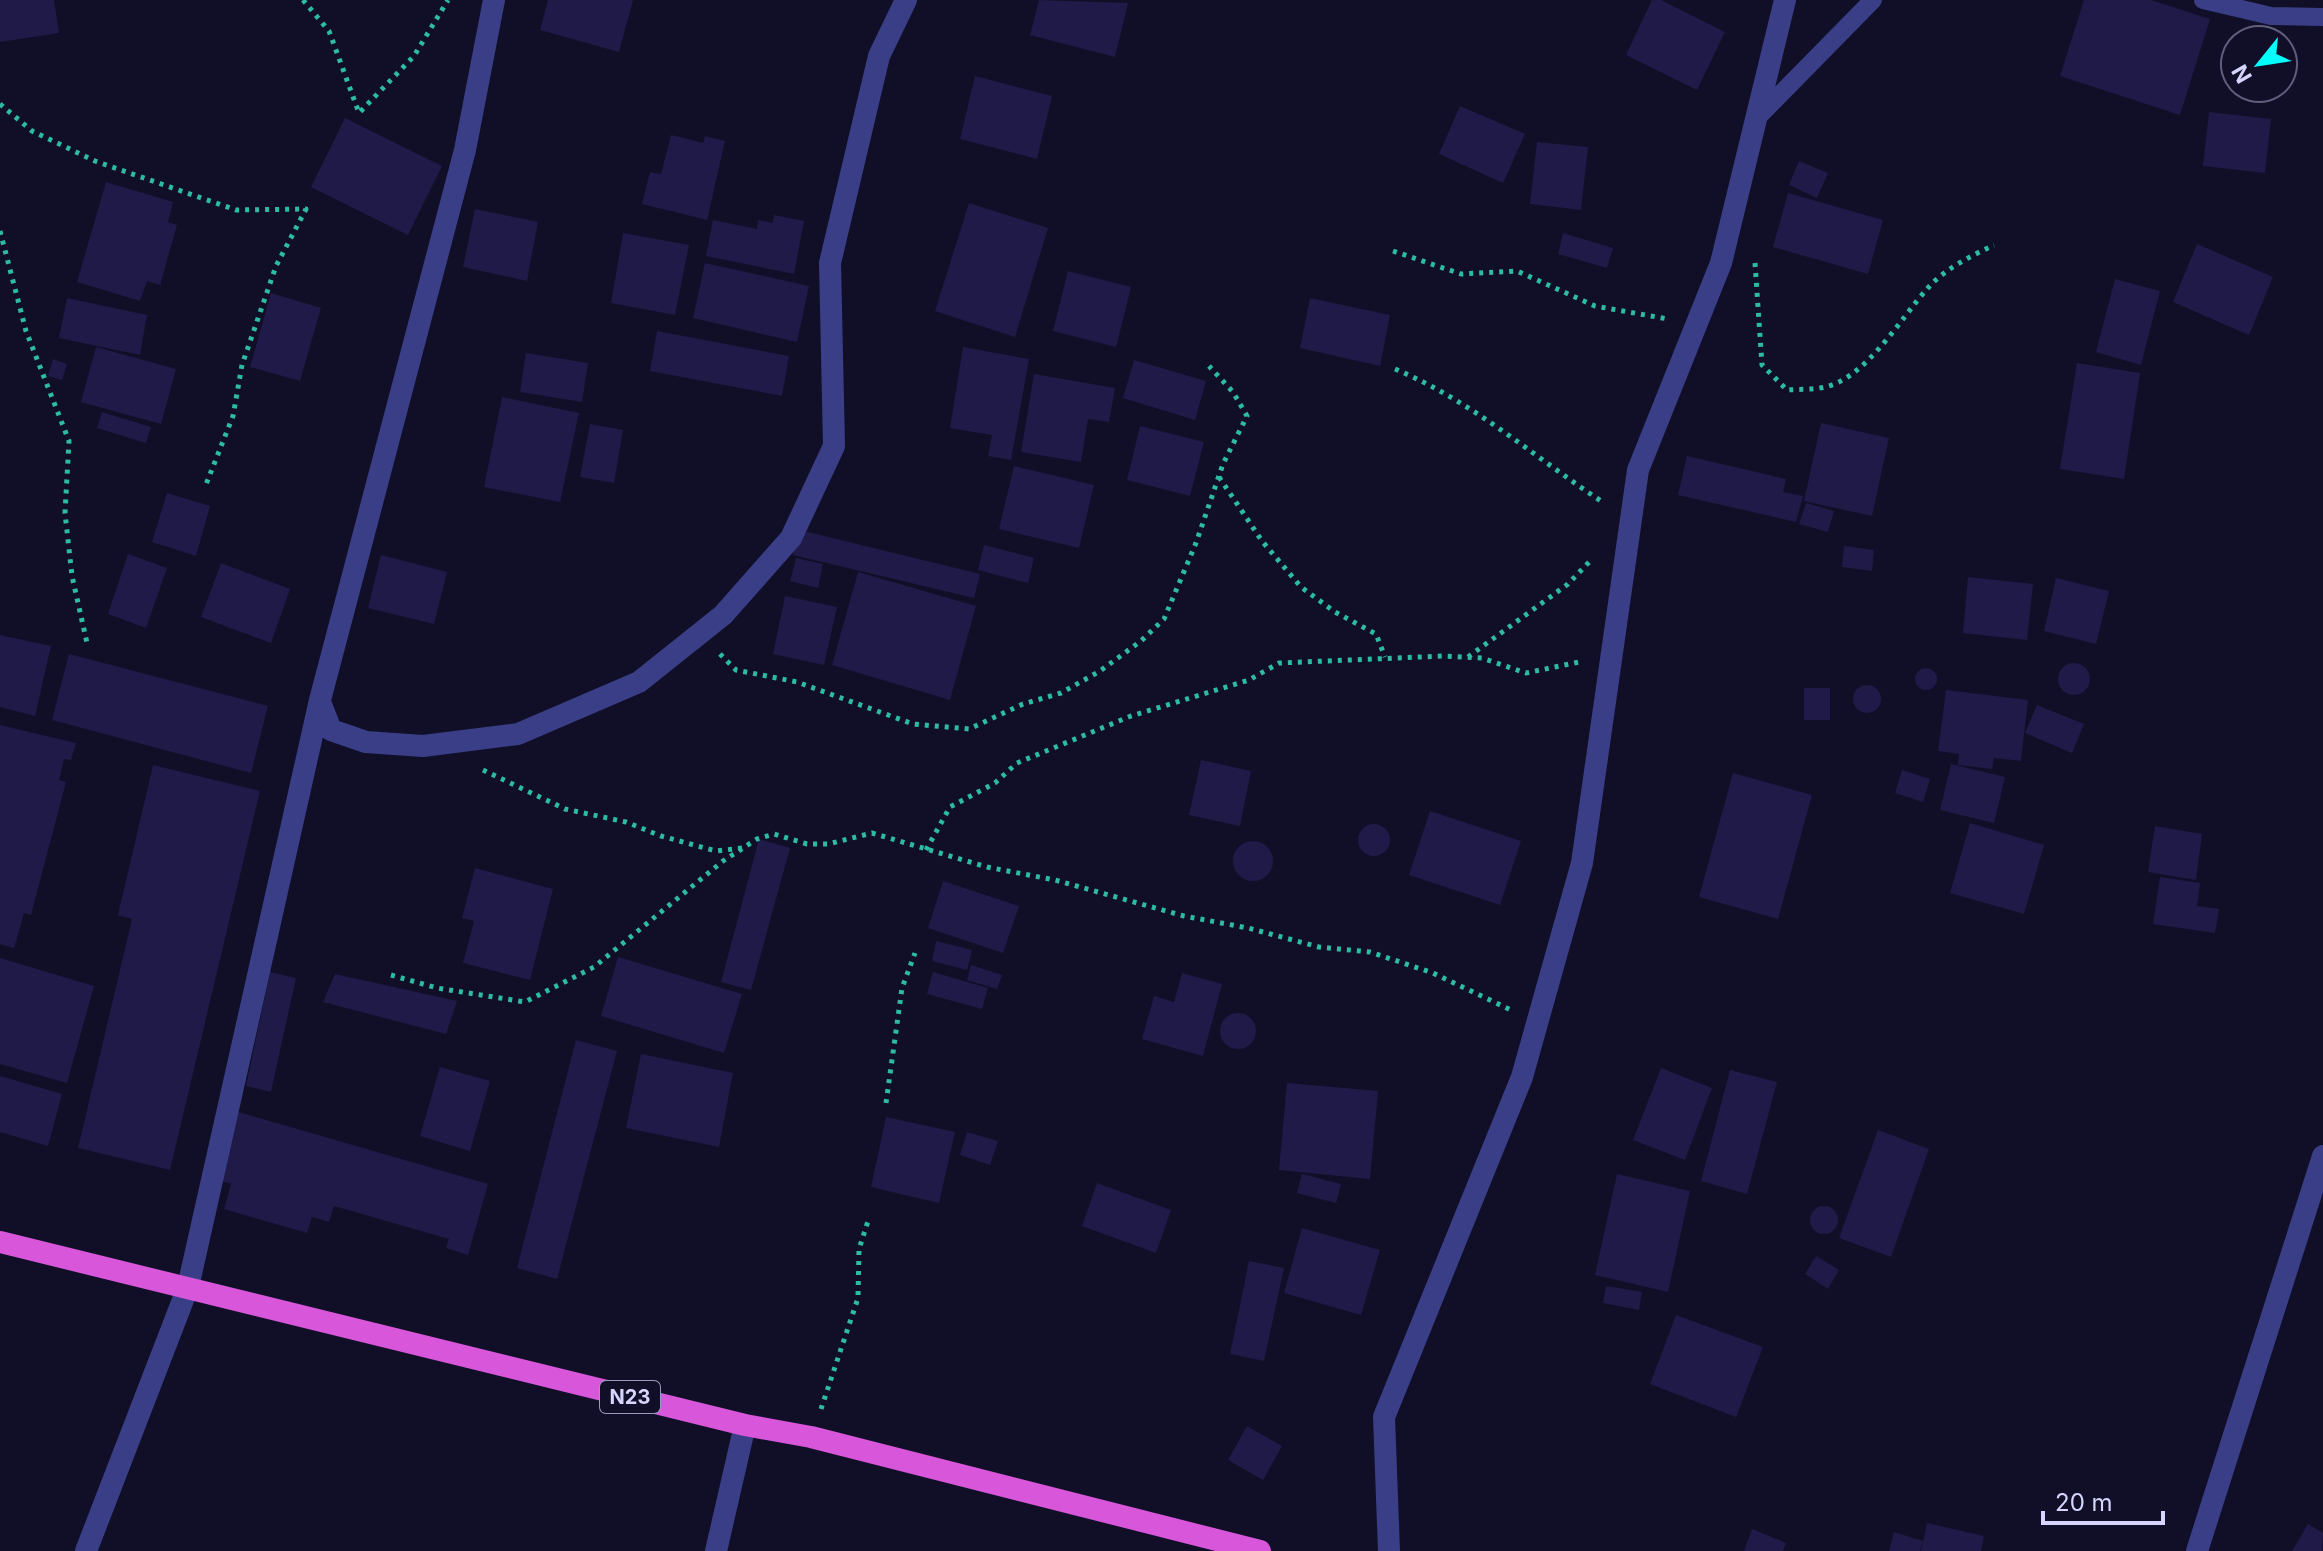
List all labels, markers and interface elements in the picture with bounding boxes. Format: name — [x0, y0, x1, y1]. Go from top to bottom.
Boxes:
north arrow — [2219, 24, 2299, 104]
text: N — [2226, 60, 2257, 88]
road number: N23 — [600, 1381, 660, 1413]
scale bar — [2043, 1475, 2163, 1525]
text: 20 m — [2055, 1488, 2113, 1517]

